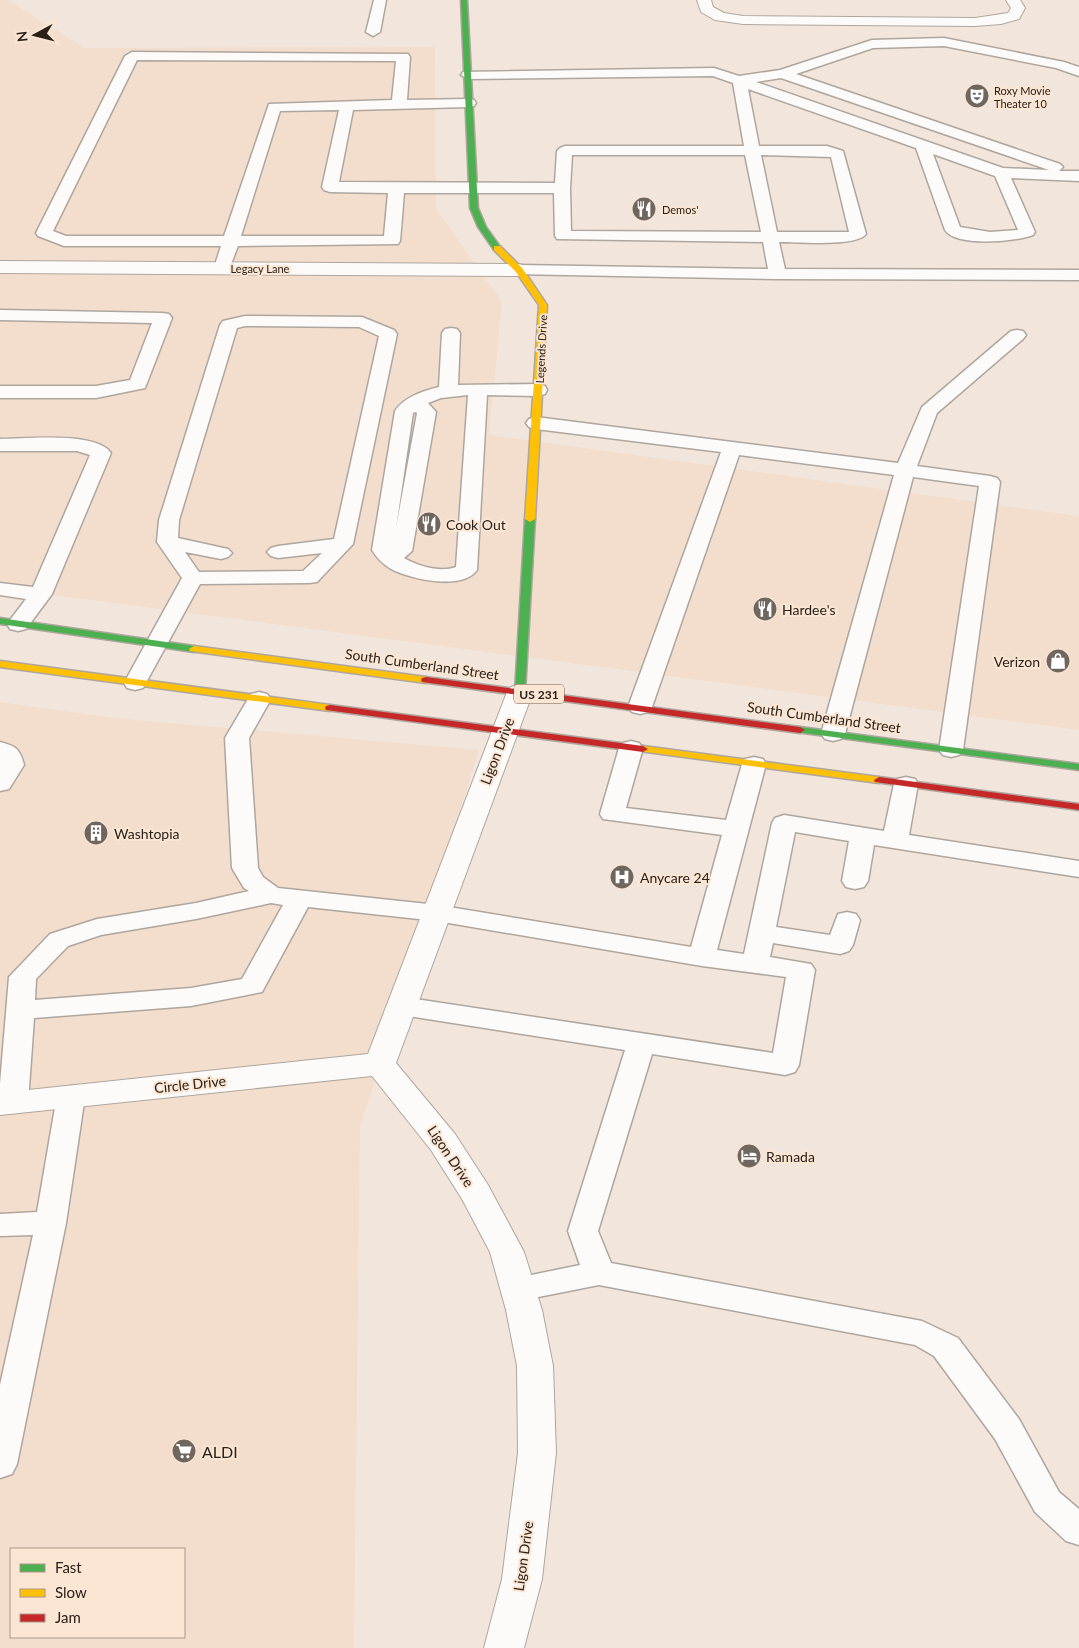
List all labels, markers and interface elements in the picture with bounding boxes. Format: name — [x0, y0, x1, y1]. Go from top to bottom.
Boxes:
north arrow — [10, 10, 60, 60]
text: N — [13, 30, 31, 43]
theatre icon: Roxy Movie Theater 10 — [964, 83, 990, 109]
place label: Roxy Movie Theater 10 — [994, 84, 1051, 110]
restaurant icon: Demos' — [631, 196, 657, 222]
place label: Demos' — [662, 203, 698, 216]
street label: Legacy Lane — [231, 262, 290, 275]
street label: Legends Drive — [533, 314, 549, 384]
restaurant icon: Cook Out — [416, 511, 442, 537]
place label: Cook Out — [446, 516, 506, 533]
restaurant icon: Hardee's — [752, 596, 778, 622]
place label: Hardee's — [782, 601, 835, 618]
street label: South Cumberland Street — [344, 645, 500, 683]
shop icon: Verizon — [1045, 648, 1071, 674]
place label: Verizon — [994, 653, 1040, 670]
road number: US 231 — [514, 684, 564, 704]
street label: South Cumberland Street — [746, 698, 902, 736]
street label: Ligon Drive — [476, 715, 518, 787]
building icon: Washtopia — [83, 820, 109, 846]
place label: Washtopia — [114, 825, 180, 842]
hospital icon: Anycare 24 — [609, 864, 635, 890]
place label: Anycare 24 — [640, 869, 710, 886]
street label: Circle Drive — [153, 1072, 227, 1096]
street label: Ligon Drive — [424, 1122, 478, 1190]
hotel icon: Ramada — [736, 1143, 762, 1169]
place label: Ramada — [766, 1148, 815, 1165]
supermarket icon: ALDI — [171, 1438, 197, 1464]
place label: ALDI — [202, 1442, 238, 1461]
street label: Ligon Drive — [510, 1520, 536, 1592]
legend — [10, 1548, 185, 1638]
text: Fast — [55, 1558, 82, 1576]
text: Slow — [55, 1583, 87, 1601]
text: Jam — [55, 1608, 81, 1626]

